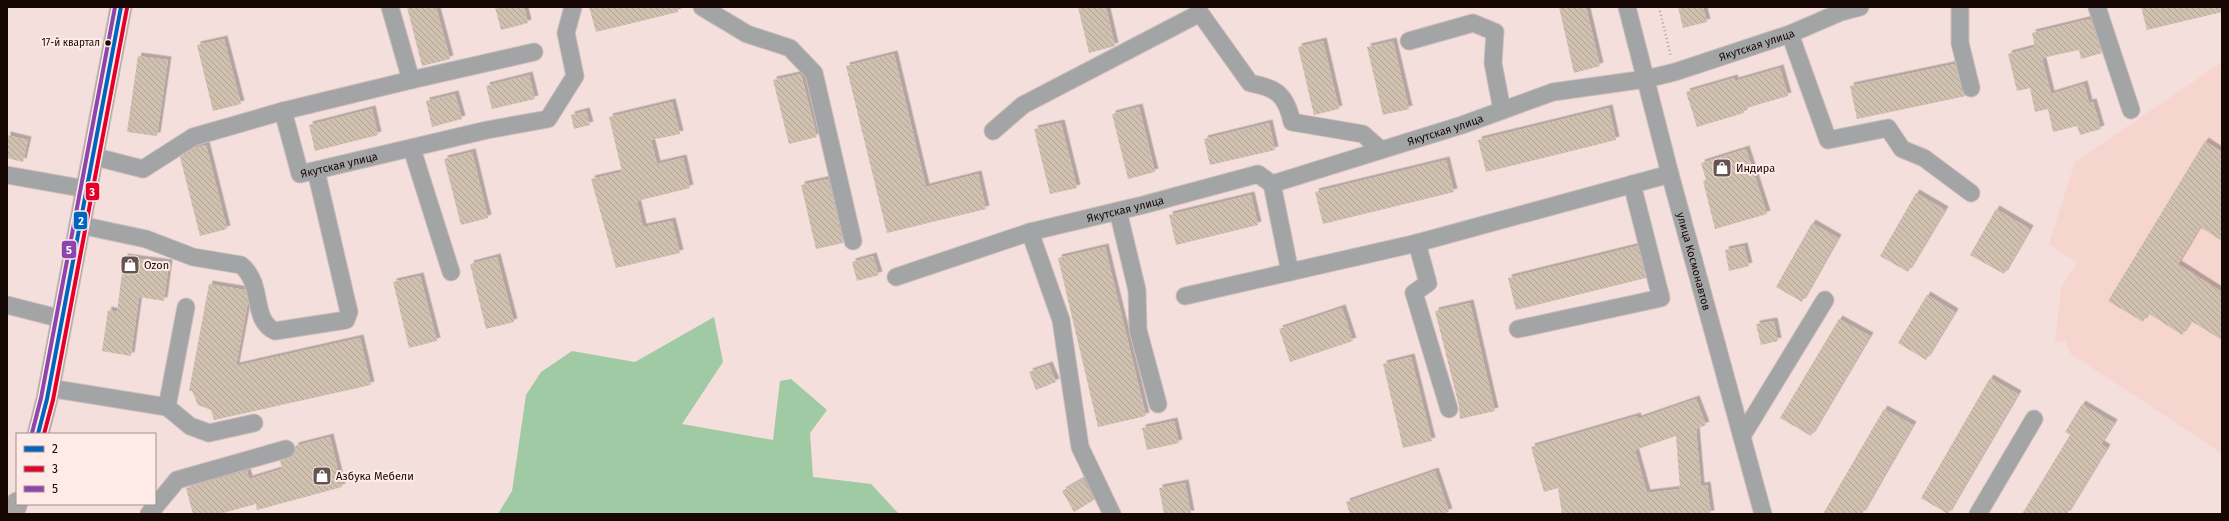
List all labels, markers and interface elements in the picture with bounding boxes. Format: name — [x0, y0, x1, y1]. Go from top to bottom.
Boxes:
street label: Якутская улица — [1717, 26, 1797, 64]
place label: 17-й квартал — [41, 37, 100, 49]
marker: 17-й квартал — [103, 38, 113, 48]
street label: Якутская улица — [1406, 111, 1485, 148]
street label: Якутская улица — [299, 149, 379, 180]
shop icon: Индира — [1711, 157, 1733, 179]
place label: Индира — [1736, 162, 1775, 175]
line badge: 3 — [85, 182, 100, 201]
text: 3 — [88, 186, 95, 199]
street label: Якутская улица — [1085, 193, 1165, 225]
line badge: 2 — [73, 211, 88, 230]
street label: улица Космонавтов — [1674, 211, 1714, 312]
text: 2 — [78, 215, 84, 228]
line badge: 5 — [61, 240, 77, 259]
text: 5 — [66, 244, 72, 257]
shop icon: Ozon — [119, 254, 141, 276]
place label: Ozon — [144, 259, 169, 272]
legend — [16, 433, 156, 505]
text: 2 — [52, 442, 58, 456]
text: 3 — [52, 462, 58, 476]
shop icon: Азбука Мебели — [311, 465, 333, 487]
place label: Азбука Мебели — [336, 470, 414, 483]
text: 5 — [52, 482, 58, 496]

